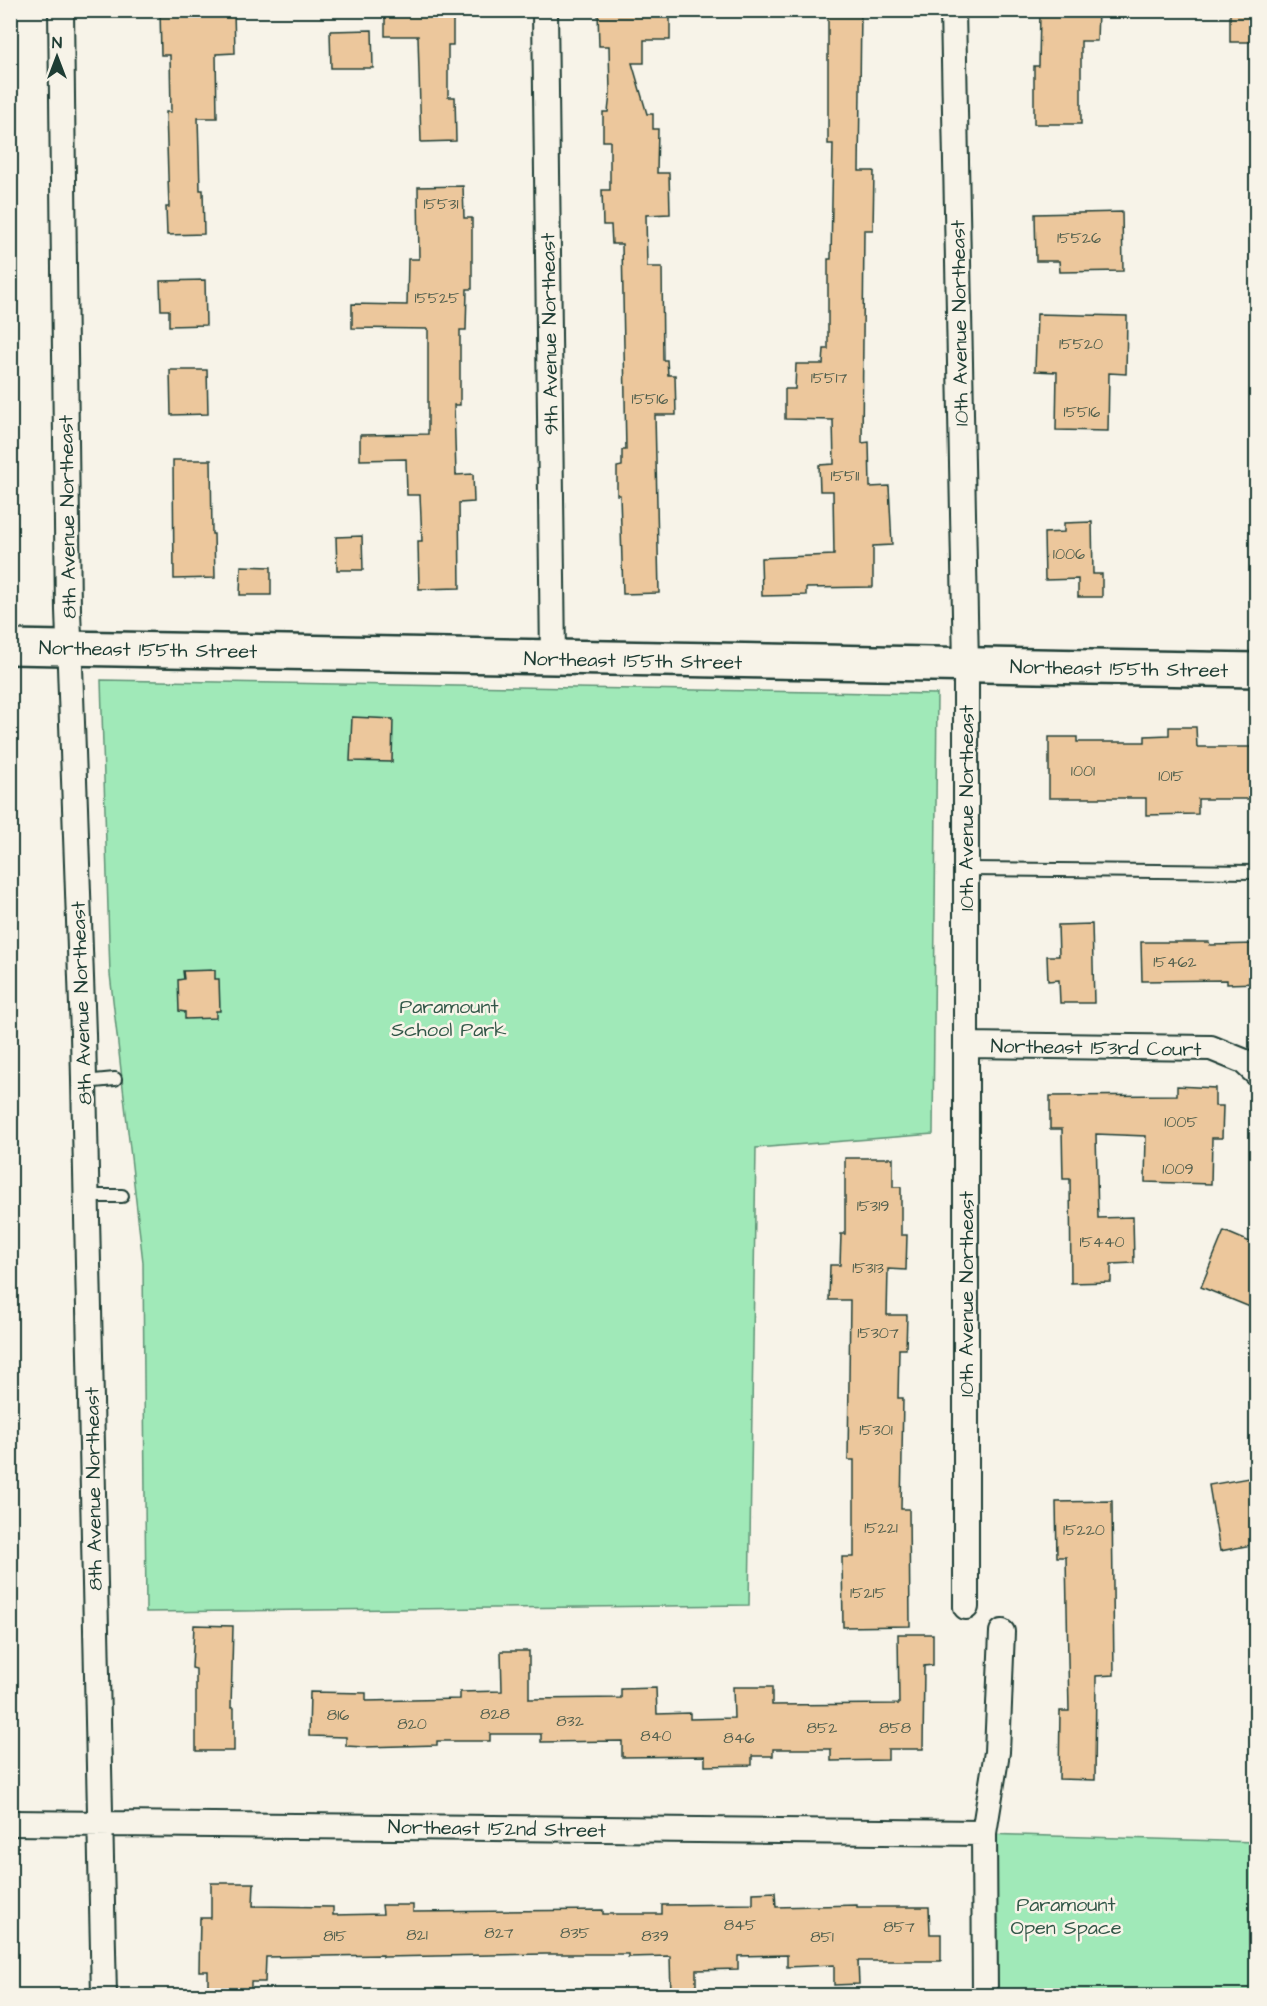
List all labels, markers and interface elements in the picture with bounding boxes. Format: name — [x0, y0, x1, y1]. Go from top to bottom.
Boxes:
north arrow — [27, 27, 87, 87]
text: N — [52, 32, 62, 54]
house number: 15531 — [424, 193, 458, 215]
street label: 10th Avenue Northeast — [944, 220, 976, 426]
house number: 15526 — [1057, 227, 1101, 249]
street label: 9th Avenue Northeast — [534, 233, 566, 435]
house number: 15525 — [414, 287, 460, 309]
house number: 15520 — [1059, 333, 1103, 355]
house number: 15517 — [811, 367, 847, 389]
house number: 15516 — [632, 388, 668, 410]
house number: 15516 — [1064, 401, 1100, 423]
street label: 8th Avenue Northeast — [52, 415, 84, 619]
house number: 15511 — [831, 465, 859, 487]
house number: 1006 — [1053, 543, 1085, 565]
street label: Northeast 155th Street — [38, 634, 257, 666]
street label: Northeast 155th Street — [523, 645, 742, 677]
street label: Northeast 155th Street — [1009, 653, 1228, 685]
street label: 10th Avenue Northeast — [953, 705, 981, 911]
house number: 1001 — [1071, 760, 1095, 782]
house number: 1015 — [1158, 765, 1184, 787]
street label: 8th Avenue Northeast — [64, 901, 100, 1105]
house number: 15462 — [1153, 951, 1197, 973]
park label: Paramount School Park — [391, 993, 507, 1044]
street label: Northeast 153rd Court — [990, 1032, 1202, 1064]
house number: 1005 — [1164, 1111, 1198, 1133]
house number: 1009 — [1162, 1158, 1194, 1180]
street label: 10th Avenue Northeast — [953, 1191, 981, 1397]
house number: 15319 — [857, 1195, 889, 1217]
house number: 15440 — [1079, 1231, 1125, 1253]
house number: 15313 — [852, 1257, 884, 1279]
house number: 15307 — [857, 1322, 899, 1344]
street label: 8th Avenue Northeast — [78, 1387, 110, 1591]
house number: 15301 — [859, 1419, 893, 1441]
house number: 15221 — [864, 1517, 898, 1539]
house number: 15220 — [1063, 1519, 1105, 1541]
house number: 15215 — [850, 1582, 887, 1604]
house number: 828 — [480, 1703, 510, 1725]
house number: 816 — [327, 1704, 349, 1726]
house number: 832 — [556, 1710, 584, 1732]
house number: 820 — [397, 1713, 427, 1735]
house number: 852 — [807, 1717, 837, 1739]
house number: 858 — [879, 1717, 911, 1739]
house number: 840 — [640, 1725, 672, 1747]
house number: 846 — [723, 1727, 755, 1749]
street label: Northeast 152nd Street — [388, 1813, 606, 1845]
park label: Paramount Open Space — [1011, 1891, 1122, 1942]
house number: 845 — [724, 1914, 757, 1936]
house number: 857 — [883, 1916, 915, 1938]
house number: 827 — [484, 1922, 514, 1944]
house number: 835 — [560, 1922, 591, 1944]
house number: 821 — [406, 1924, 428, 1946]
house number: 815 — [323, 1925, 348, 1947]
house number: 839 — [641, 1925, 669, 1947]
house number: 851 — [810, 1926, 834, 1948]

